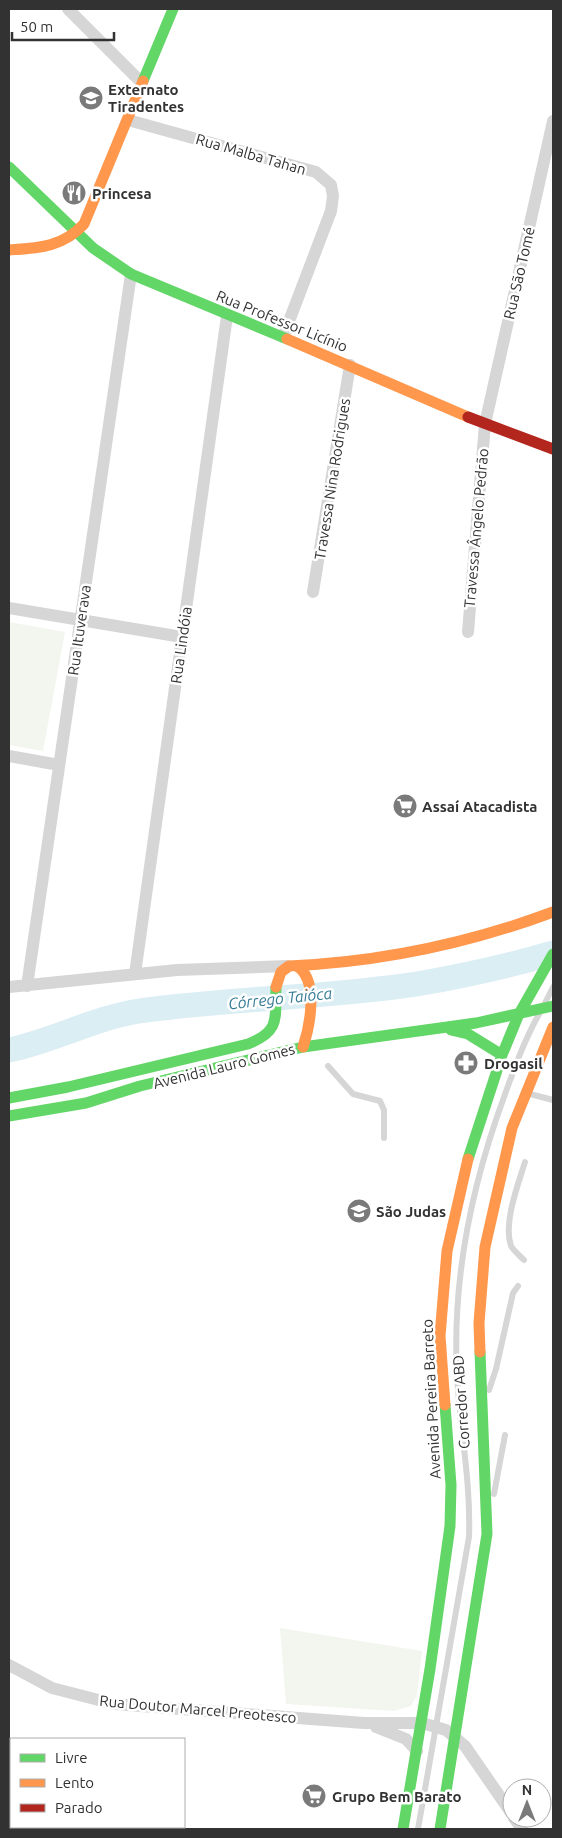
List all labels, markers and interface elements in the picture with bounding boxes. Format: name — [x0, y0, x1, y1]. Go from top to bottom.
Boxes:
scale bar — [12, 10, 115, 42]
text: 50 m — [20, 18, 53, 35]
place label: Externato Tiradentes — [108, 81, 184, 115]
school or university icon: Externato Tiradentes — [78, 85, 104, 111]
street label: Rua Malba Tahan — [194, 130, 308, 178]
restaurant icon: Princesa — [61, 180, 87, 206]
place label: Princesa — [92, 185, 152, 202]
street label: Rua São Tomé — [500, 225, 538, 321]
street label: Rua Professor Licínio — [214, 287, 350, 355]
street label: Travessa Nina Rodrigues — [311, 397, 353, 561]
street label: Travessa Ângelo Pedrão — [461, 447, 491, 609]
street label: Rua Ituverava — [64, 584, 94, 676]
street label: Rua Lindóia — [167, 605, 195, 685]
supermarket icon: Assaí Atacadista — [392, 793, 418, 819]
place label: Assaí Atacadista — [422, 798, 538, 815]
water label: Córrego Taióca — [227, 984, 333, 1012]
street label: Avenida Lauro Gomes — [151, 1040, 297, 1092]
pharmacy icon: Drogasil — [453, 1050, 479, 1076]
place label: Drogasil — [484, 1055, 543, 1072]
school or university icon: São Judas — [346, 1198, 372, 1224]
place label: São Judas — [376, 1203, 446, 1220]
street label: Avenida Pereira Barreto — [418, 1319, 444, 1479]
street label: Corredor ABD — [449, 1354, 473, 1450]
street label: Rua Doutor Marcel Preotesco — [99, 1692, 297, 1726]
legend — [10, 1738, 185, 1828]
text: Livre — [55, 1749, 88, 1766]
text: Lento — [55, 1774, 94, 1791]
north arrow — [502, 1778, 552, 1828]
text: N — [522, 1782, 532, 1798]
supermarket icon: Grupo Bem Barato — [301, 1783, 327, 1809]
place label: Grupo Bem Barato — [332, 1788, 462, 1805]
text: Parado — [55, 1799, 102, 1816]

